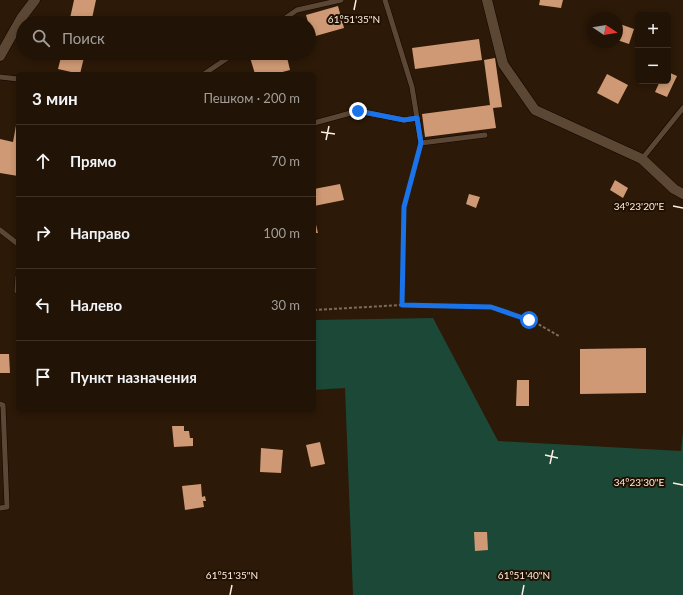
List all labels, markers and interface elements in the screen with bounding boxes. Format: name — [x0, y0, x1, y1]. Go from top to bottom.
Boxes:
north arrow — [587, 12, 623, 48]
map controls — [635, 12, 671, 84]
button: + — [635, 12, 671, 48]
text: 61°51'35"N — [328, 13, 380, 25]
search box — [16, 16, 316, 60]
icon: search — [30, 27, 52, 49]
text: Поиск — [62, 29, 105, 47]
button: − — [635, 48, 671, 84]
text: 3 мин — [32, 88, 78, 109]
text: Пешком · 200 m — [203, 90, 300, 106]
route end — [349, 102, 367, 120]
icon: ahead — [32, 150, 54, 172]
text: Прямо — [70, 152, 116, 170]
text: 70 m — [271, 153, 300, 169]
text: 34°23'20"E — [614, 200, 664, 212]
icon: right — [32, 222, 54, 244]
text: Направо — [70, 224, 130, 242]
text: 100 m — [263, 225, 300, 241]
icon: left — [32, 294, 54, 316]
text: Налево — [70, 296, 122, 314]
text: 30 m — [271, 297, 300, 313]
route start — [520, 311, 538, 329]
icon: arrive — [32, 366, 54, 388]
text: Пункт назначения — [70, 368, 197, 386]
text: 34°23'30"E — [614, 476, 664, 488]
text: 61°51'35"N — [206, 569, 258, 581]
text: 61°51'40"N — [498, 569, 550, 581]

